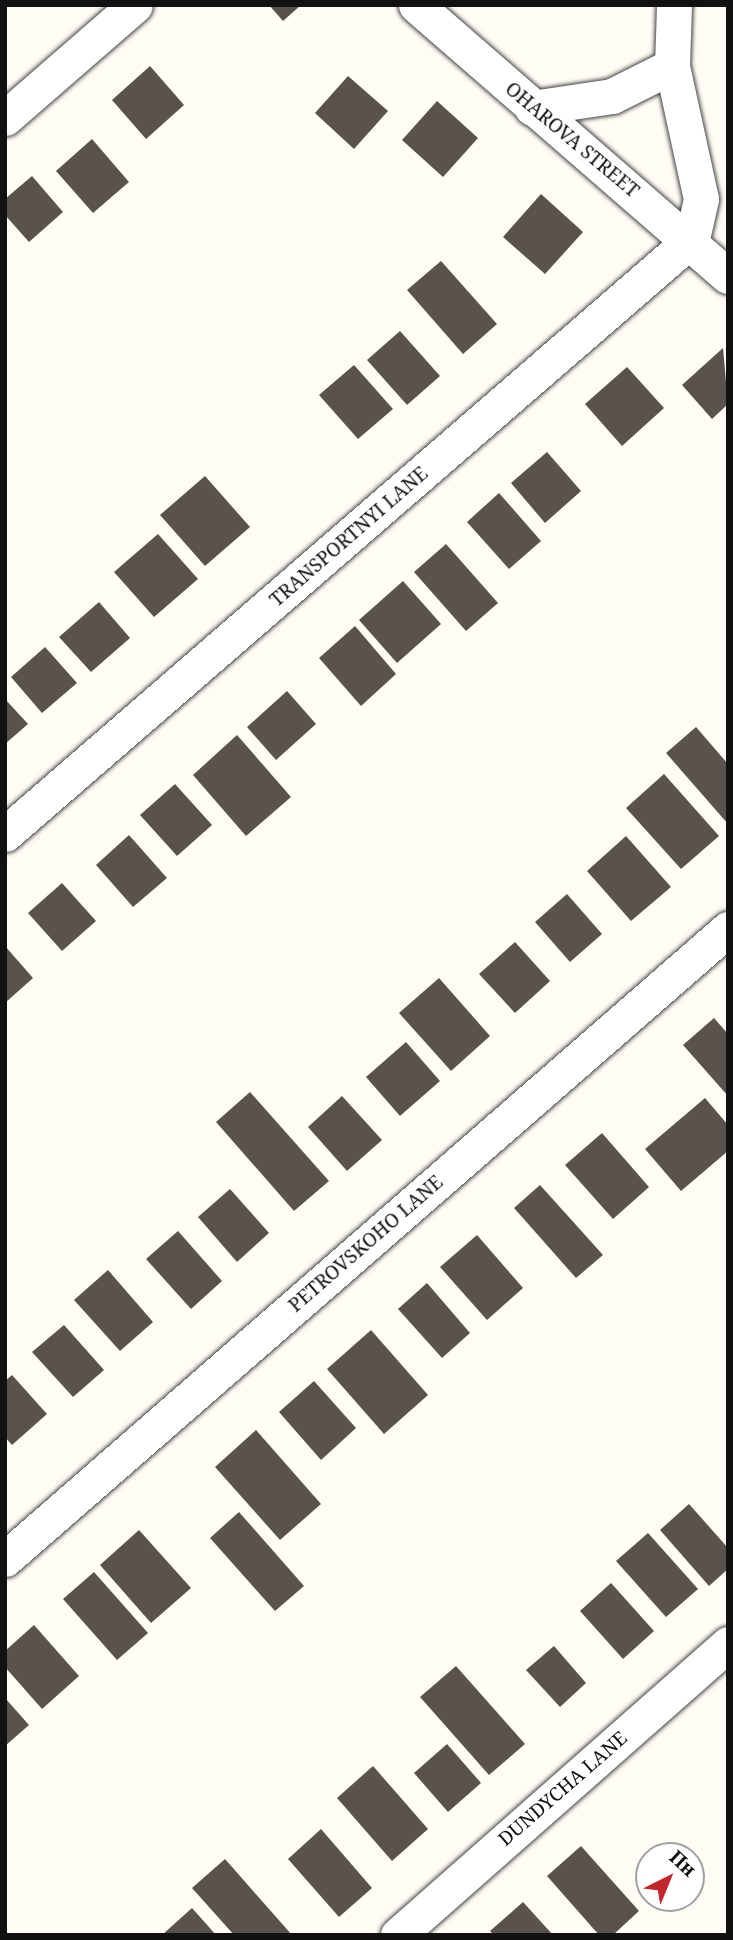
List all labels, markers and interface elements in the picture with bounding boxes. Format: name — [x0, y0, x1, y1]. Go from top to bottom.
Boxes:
street label: OHAROVA STREET — [501, 77, 643, 203]
street label: TRANSPORTNYI LANE — [265, 462, 433, 612]
street label: PETROVSKOHO LANE — [284, 1171, 448, 1317]
street label: DUNDYCHA LANE — [494, 1727, 632, 1851]
north arrow — [635, 1842, 705, 1912]
text: Пн — [664, 1844, 702, 1882]

